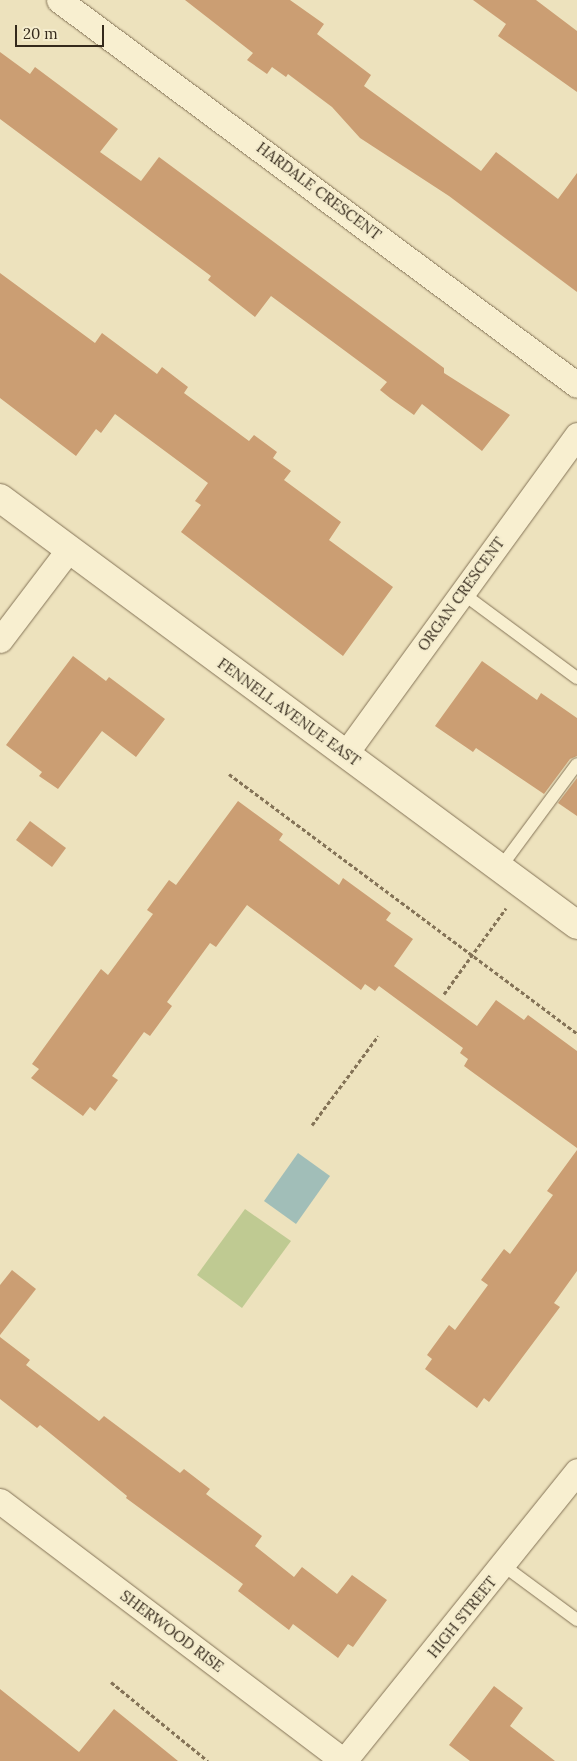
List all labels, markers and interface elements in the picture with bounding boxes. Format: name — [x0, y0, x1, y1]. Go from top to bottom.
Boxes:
scale bar — [18, 15, 106, 47]
text: 20 m — [23, 24, 58, 43]
street label: HARDALE CRESCENT — [253, 138, 385, 244]
street label: ORGAN CRESCENT — [414, 534, 508, 654]
street label: FENNELL AVENUE EAST — [214, 654, 364, 770]
street label: HIGH STREET — [424, 1573, 500, 1661]
street label: SHERWOOD RISE — [117, 1586, 227, 1676]

